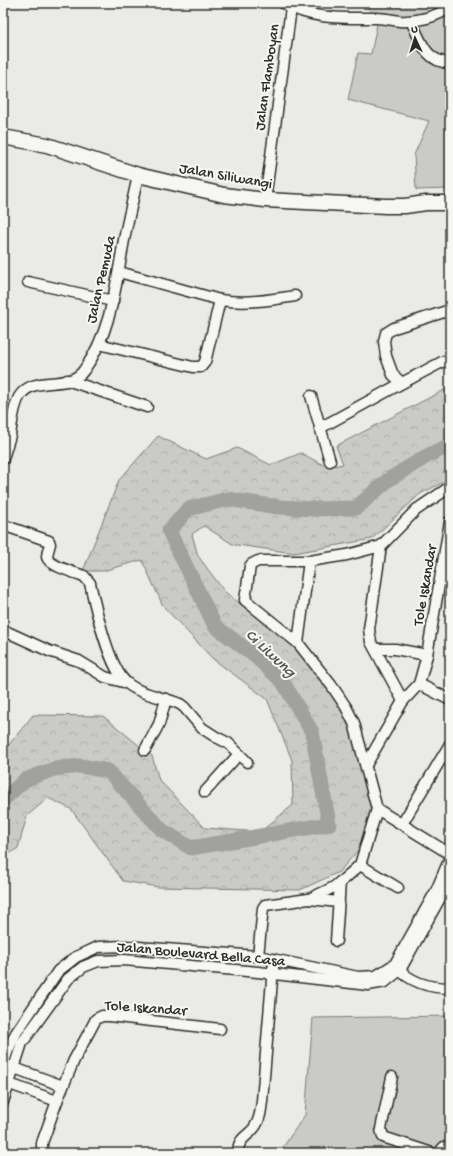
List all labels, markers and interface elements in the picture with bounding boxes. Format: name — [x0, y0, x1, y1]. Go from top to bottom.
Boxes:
north arrow — [395, 18, 435, 58]
street label: Jalan Flamboyan — [252, 23, 284, 132]
text: U — [411, 24, 419, 36]
street label: Jalan Siliwangi — [178, 160, 274, 194]
street label: Jalan Pemuda — [83, 233, 121, 325]
street label: Tole Iskandar — [410, 542, 442, 628]
water label: Ci Liwung — [241, 627, 299, 683]
street label: Jalan Boulevard Bella Casa — [116, 939, 286, 971]
street label: Tole Iskandar — [103, 997, 189, 1021]

